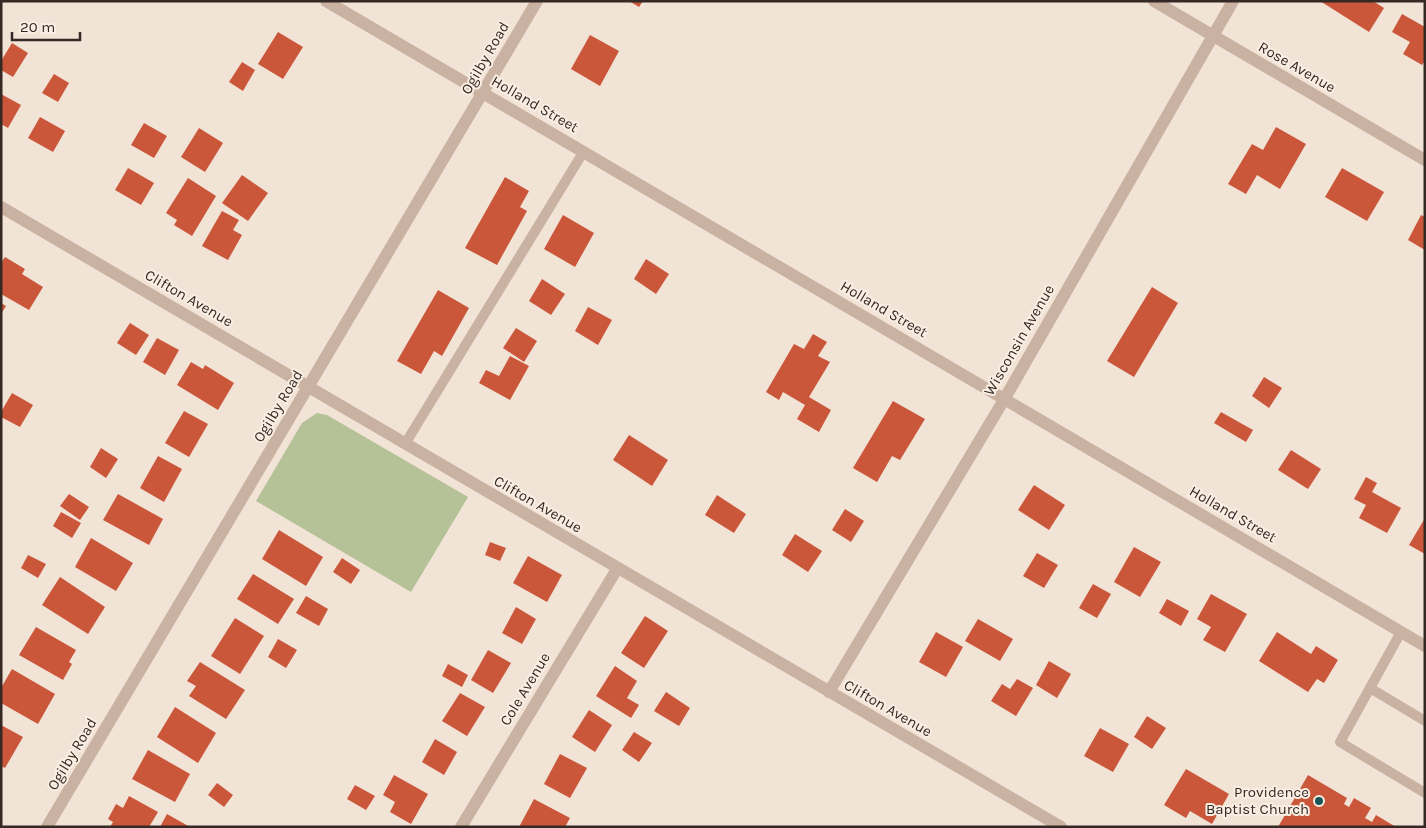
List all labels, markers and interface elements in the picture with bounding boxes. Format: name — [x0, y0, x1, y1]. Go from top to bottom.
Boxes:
scale bar — [12, 10, 80, 42]
text: 20 m — [20, 18, 55, 36]
street label: Ogilby Road — [457, 19, 513, 97]
street label: Rose Avenue — [1255, 38, 1339, 96]
street label: Holland Street — [488, 72, 582, 136]
street label: Clifton Avenue — [142, 265, 236, 331]
street label: Holland Street — [837, 277, 931, 341]
street label: Wisconsin Avenue — [980, 281, 1058, 399]
street label: Ogilby Road — [249, 367, 307, 445]
street label: Clifton Avenue — [491, 471, 585, 537]
street label: Holland Street — [1186, 482, 1280, 546]
street label: Cole Avenue — [496, 649, 554, 729]
street label: Clifton Avenue — [841, 675, 935, 741]
street label: Ogilby Road — [43, 715, 101, 793]
place label: Providence Baptist Church — [1206, 783, 1309, 818]
marker: Providence Baptist Church — [1313, 795, 1325, 807]

